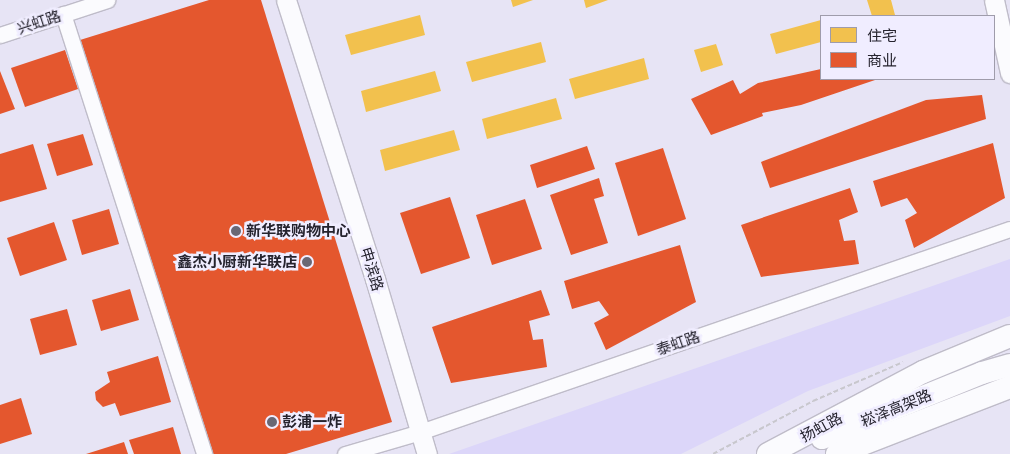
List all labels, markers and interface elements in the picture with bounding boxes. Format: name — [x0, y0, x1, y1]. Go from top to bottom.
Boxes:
street label: 兴虹路 — [15, 6, 63, 38]
legend — [820, 15, 995, 80]
text: 住宅 — [867, 26, 897, 45]
text: 商业 — [867, 51, 897, 70]
place label: 新华联购物中心 — [246, 222, 351, 240]
marker: 新华联购物中心 — [230, 225, 242, 237]
street label: 申滨路 — [357, 245, 387, 293]
place label: 鑫杰小厨新华联店 — [177, 253, 297, 271]
marker: 鑫杰小厨新华联店 — [301, 256, 313, 268]
street label: 泰虹路 — [654, 327, 702, 359]
street label: 崧泽高架路 — [858, 386, 934, 430]
street label: 扬虹路 — [797, 408, 845, 446]
place label: 彭浦一炸 — [282, 413, 342, 431]
marker: 彭浦一炸 — [266, 416, 278, 428]

